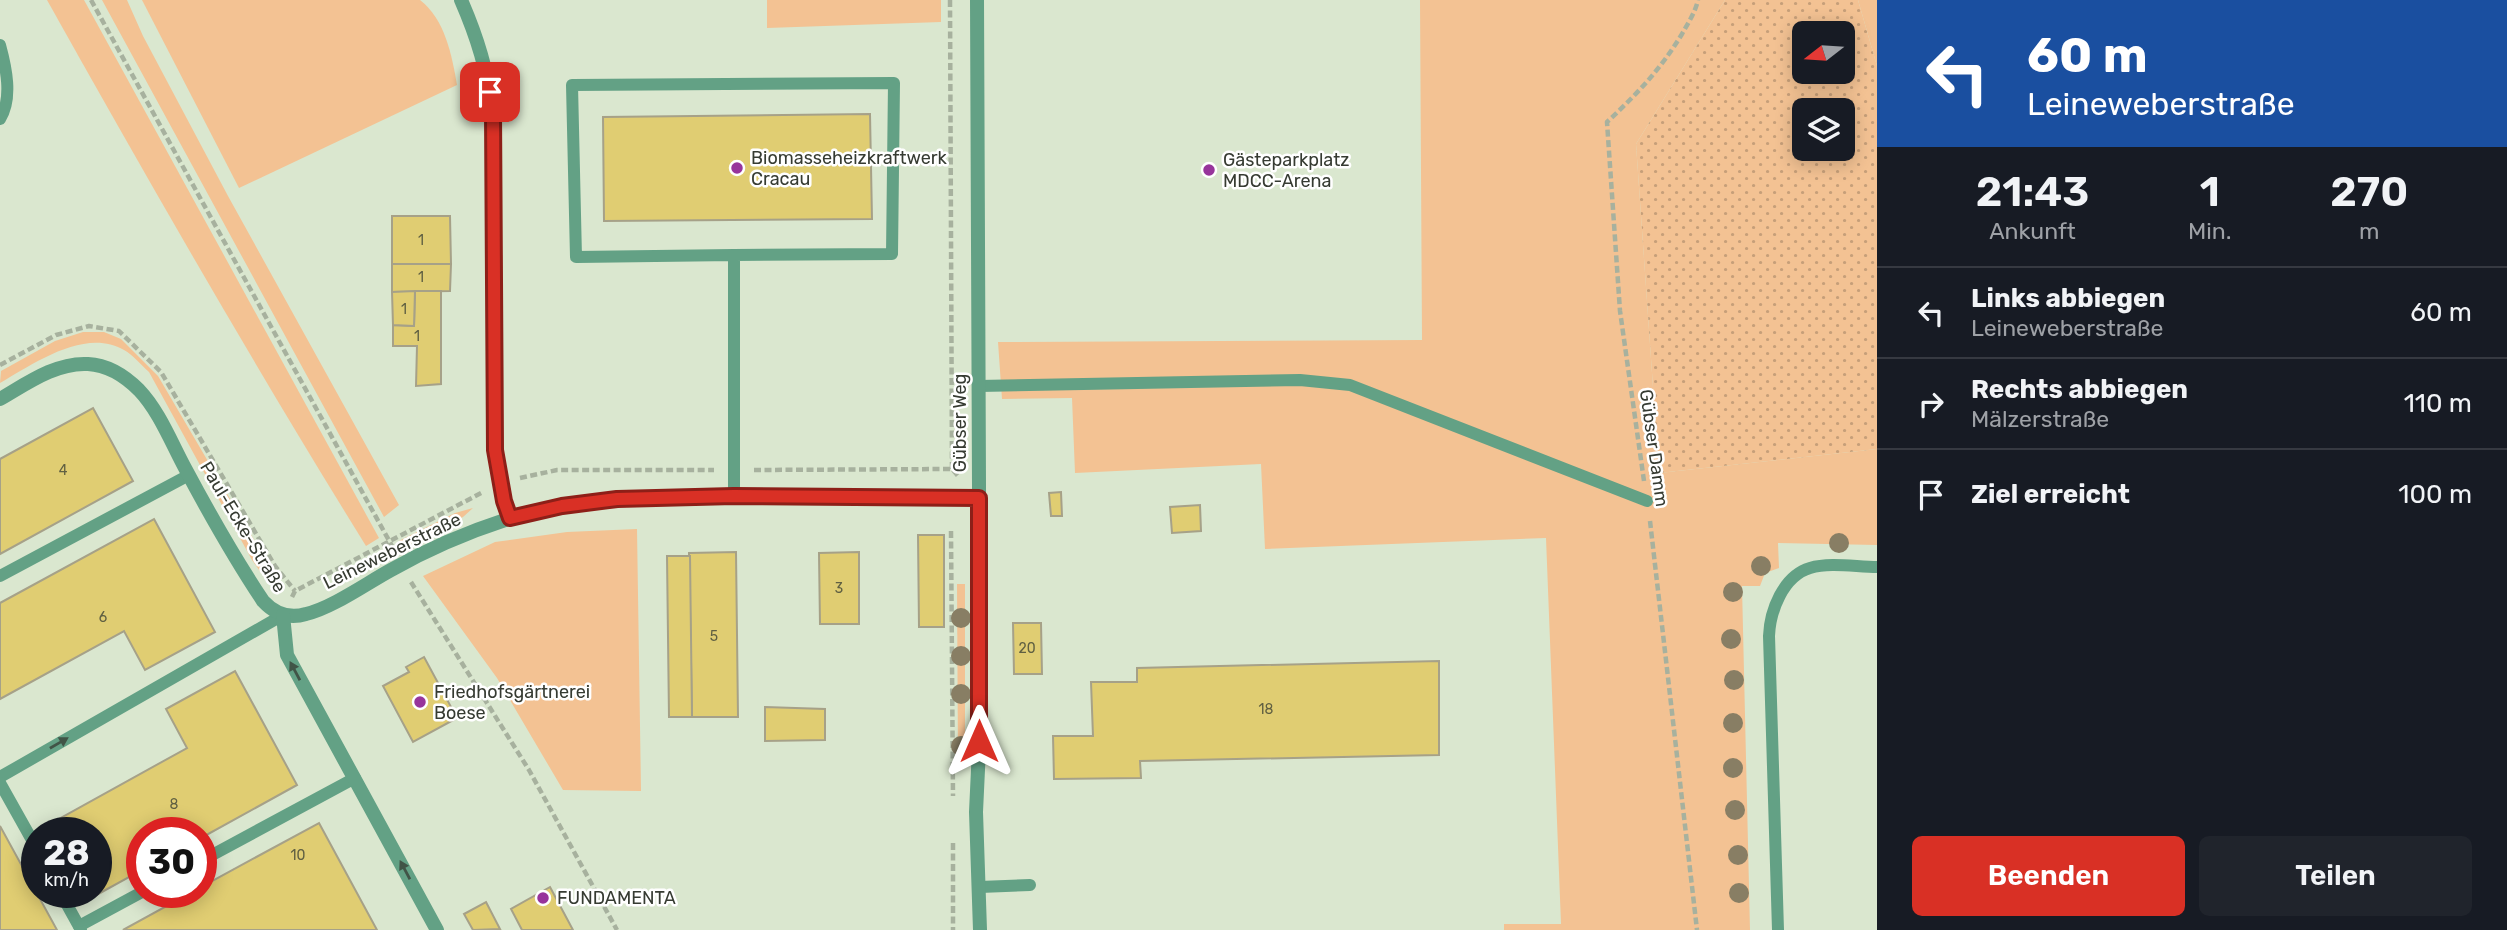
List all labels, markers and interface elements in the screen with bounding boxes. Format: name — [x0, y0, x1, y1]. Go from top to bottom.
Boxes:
north arrow — [1792, 21, 1855, 84]
map controls — [1792, 21, 1855, 161]
text: 60 m — [2027, 26, 2148, 84]
icon: left — [1912, 28, 2003, 119]
pin — [460, 62, 520, 122]
icon: arrive — [471, 73, 509, 111]
text: Leineweberstraße — [2027, 85, 2295, 123]
button: layers — [1792, 98, 1855, 161]
place label: Biomasseheizkraftwerk Cracau — [751, 147, 948, 190]
place label: Gästeparkplatz MDCC-Arena — [1223, 149, 1349, 192]
marker: Biomasseheizkraftwerk Cracau — [729, 160, 745, 176]
marker: Gästeparkplatz MDCC-Arena — [1201, 162, 1217, 178]
text: 21:43 — [1976, 167, 2089, 217]
text: 1 — [2200, 167, 2220, 217]
text: 270 — [2330, 167, 2408, 217]
text: Ankunft — [1989, 217, 2076, 245]
text: Min. — [2188, 217, 2232, 245]
text: m — [2359, 217, 2379, 245]
house number: 1 — [418, 232, 424, 249]
house number: 1 — [418, 269, 424, 286]
text: Links abbiegen — [1971, 283, 2165, 314]
icon: left — [1912, 294, 1950, 332]
text: 60 m — [2410, 297, 2472, 328]
house number: 1 — [401, 301, 407, 318]
text: Leineweberstraße — [1971, 314, 2163, 342]
house number: 1 — [414, 328, 420, 345]
street label: Gübser Weg — [949, 374, 971, 472]
text: Rechts abbiegen — [1971, 374, 2188, 405]
icon: right — [1912, 385, 1950, 423]
street label: Gübser Damm — [1635, 388, 1673, 508]
text: 110 m — [2404, 388, 2472, 419]
text: Mälzerstraße — [1971, 405, 2109, 433]
street label: Paul-Ecke-Straße — [195, 458, 291, 596]
house number: 4 — [59, 462, 68, 479]
icon: arrive — [1912, 476, 1950, 514]
text: Ziel erreicht — [1971, 479, 2130, 510]
text: 100 m — [2398, 479, 2472, 510]
street label: Leineweberstraße — [320, 508, 464, 594]
house number: 3 — [835, 580, 843, 597]
house number: 6 — [99, 609, 107, 626]
house number: 5 — [710, 628, 718, 645]
house number: 20 — [1018, 640, 1036, 657]
one-way arrow — [289, 661, 301, 680]
place label: Friedhofsgärtnerei Boese — [434, 681, 590, 724]
marker: Friedhofsgärtnerei Boese — [412, 694, 428, 710]
house number: 18 — [1259, 701, 1274, 718]
position arrow — [942, 704, 1016, 778]
one-way arrow — [50, 737, 69, 749]
house number: 8 — [170, 796, 179, 813]
speed limit sign: 30 — [126, 817, 217, 908]
text: 28 — [43, 832, 90, 874]
button: Beenden — [1912, 836, 2185, 916]
button: Teilen — [2199, 836, 2472, 916]
house number: 10 — [291, 847, 306, 864]
one-way arrow — [399, 860, 410, 880]
text: km/h — [44, 869, 89, 891]
place label: FUNDAMENTA — [557, 887, 676, 909]
marker: FUNDAMENTA — [535, 890, 551, 906]

